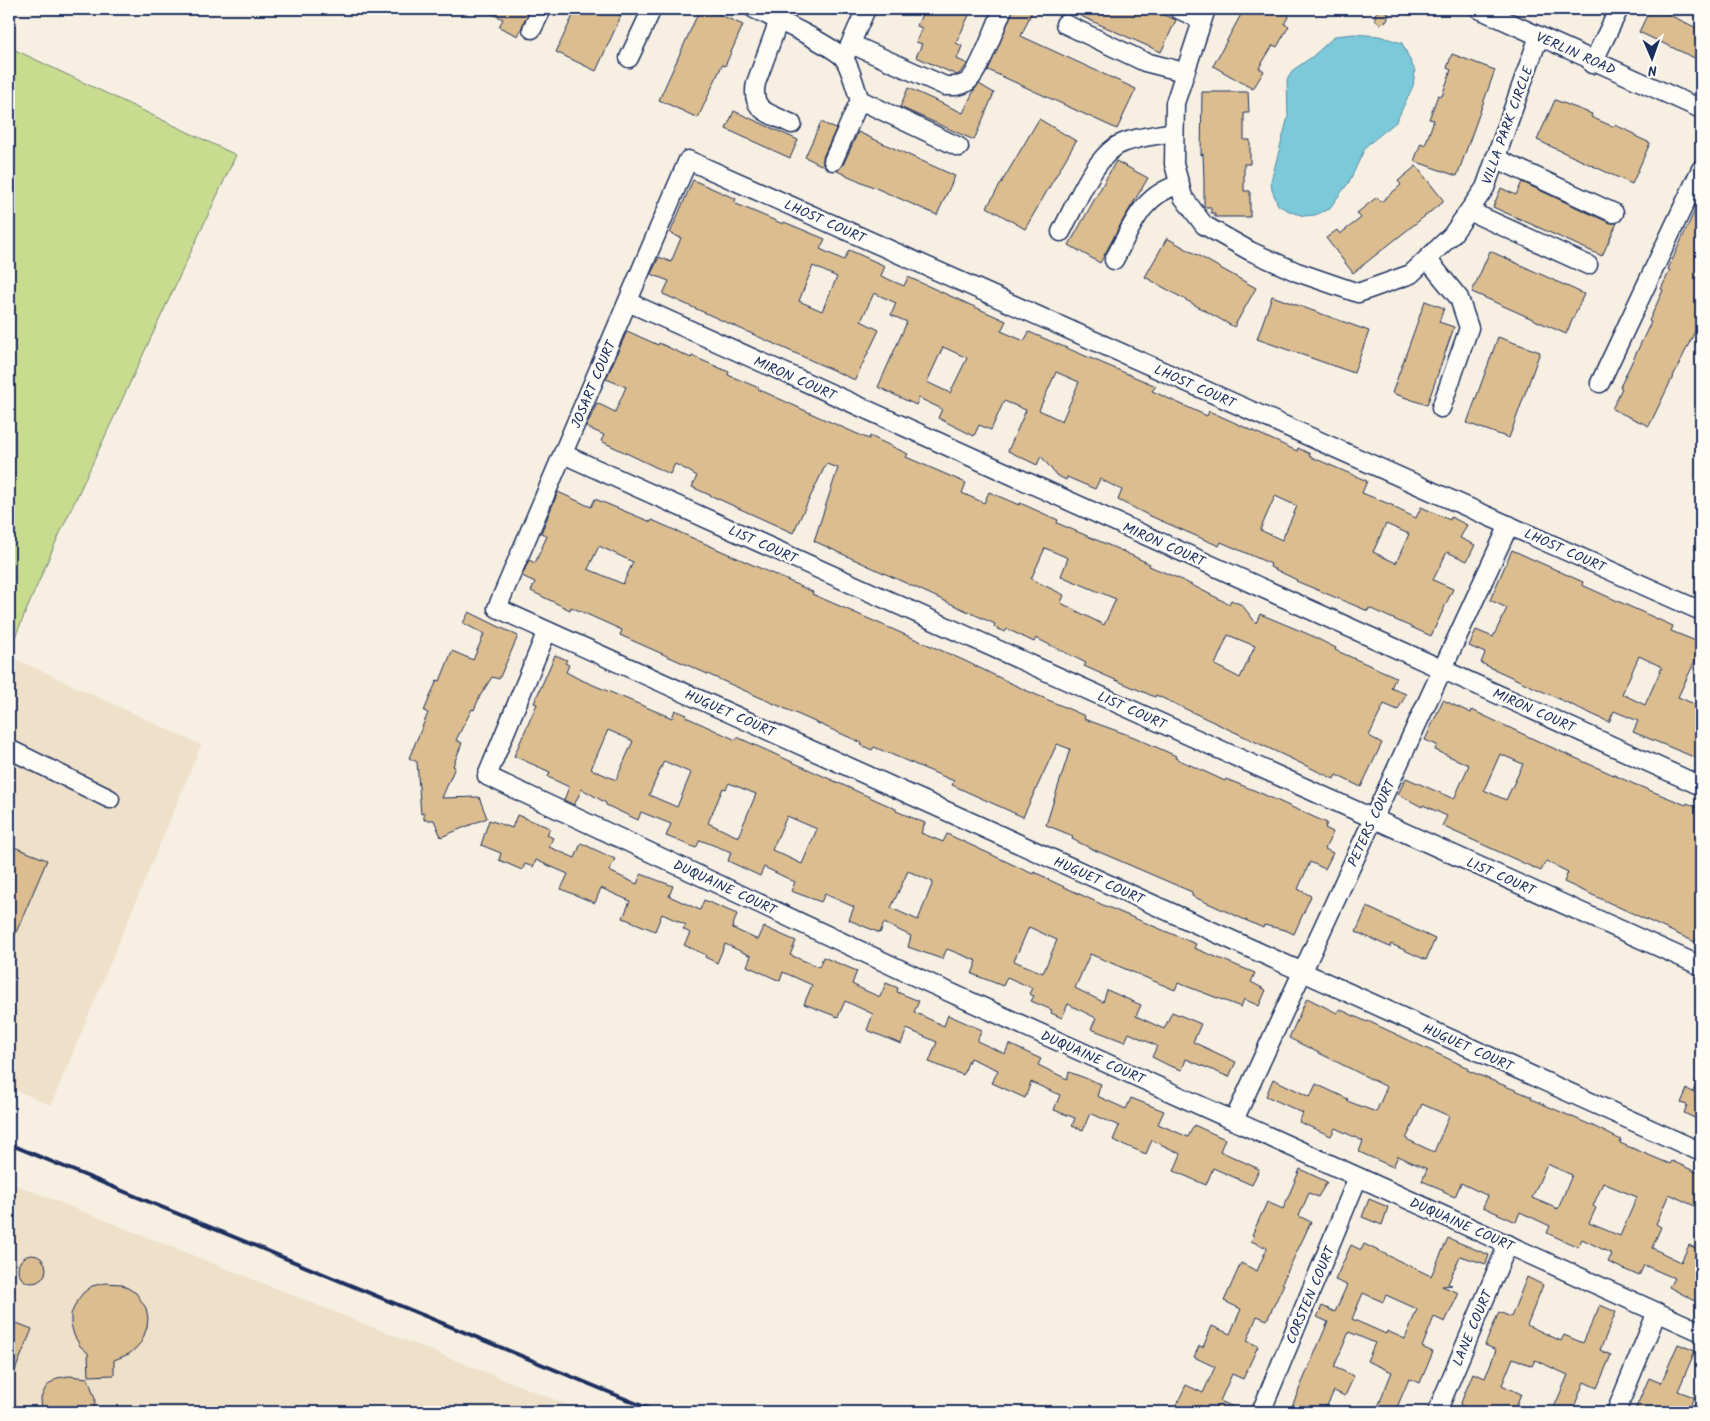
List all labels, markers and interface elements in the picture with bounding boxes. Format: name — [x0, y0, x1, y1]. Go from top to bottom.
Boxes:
street label: VERLIN ROAD — [1532, 27, 1619, 81]
north arrow — [1628, 32, 1678, 82]
text: N — [1647, 59, 1657, 81]
street label: VILLA PARK CIRCLE — [1476, 62, 1540, 188]
street label: LHOST COURT — [780, 194, 870, 250]
street label: JOSART COURT — [566, 336, 623, 432]
street label: MIRON COURT — [750, 351, 841, 408]
street label: LHOST COURT — [1150, 359, 1240, 415]
street label: MIRON COURT — [1119, 517, 1210, 574]
street label: LIST COURT — [725, 520, 802, 571]
street label: LHOST COURT — [1520, 523, 1610, 579]
street label: MIRON COURT — [1489, 683, 1580, 740]
street label: HUGUET COURT — [681, 684, 780, 744]
street label: LIST COURT — [1094, 686, 1171, 737]
street label: PETERS COURT — [1342, 775, 1402, 871]
street label: HUGUET COURT — [1050, 851, 1149, 911]
street label: LIST COURT — [1463, 852, 1540, 903]
street label: DUQUAINE COURT — [669, 854, 781, 922]
street label: HUGUET COURT — [1419, 1018, 1518, 1078]
street label: DUQUAINE COURT — [1037, 1025, 1150, 1091]
street label: DUQUAINE COURT — [1406, 1192, 1519, 1258]
street label: CORSTEN COURT — [1280, 1242, 1342, 1348]
street label: LANE COURT — [1447, 1286, 1499, 1370]

